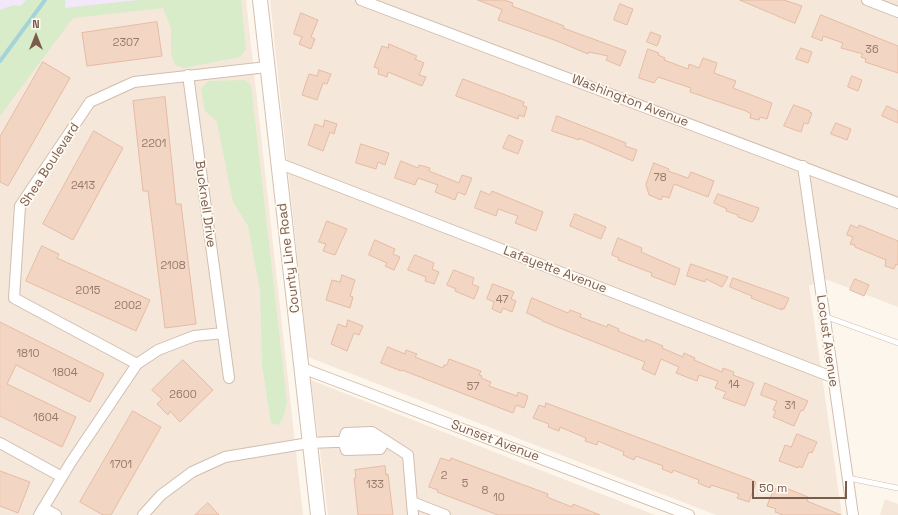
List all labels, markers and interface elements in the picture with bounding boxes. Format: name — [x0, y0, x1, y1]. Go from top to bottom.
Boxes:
north arrow — [16, 16, 56, 56]
text: N — [32, 17, 40, 31]
house number: 2307 — [113, 36, 139, 50]
house number: 36 — [865, 43, 879, 57]
street label: Washington Avenue — [569, 72, 691, 130]
street label: Shea Boulevard — [17, 120, 83, 210]
house number: 2201 — [142, 137, 166, 151]
street label: Bucknell Drive — [191, 159, 219, 249]
house number: 78 — [653, 171, 667, 185]
house number: 2413 — [71, 179, 95, 193]
street label: County Line Road — [275, 202, 303, 314]
street label: Lafayette Avenue — [501, 243, 609, 297]
house number: 2108 — [160, 259, 186, 273]
house number: 2015 — [76, 284, 100, 298]
house number: 47 — [496, 293, 508, 307]
street label: Locust Avenue — [813, 294, 841, 388]
house number: 2002 — [114, 299, 142, 313]
house number: 1810 — [16, 347, 40, 361]
house number: 1804 — [52, 366, 78, 380]
house number: 14 — [728, 378, 740, 392]
house number: 57 — [467, 380, 479, 394]
house number: 2600 — [169, 388, 197, 402]
house number: 31 — [784, 399, 796, 413]
house number: 1604 — [33, 411, 59, 425]
street label: Sunset Avenue — [449, 417, 541, 465]
house number: 1701 — [110, 458, 132, 472]
house number: 2 — [441, 469, 447, 483]
scale bar — [754, 473, 849, 499]
house number: 5 — [462, 477, 468, 491]
house number: 133 — [366, 478, 384, 492]
text: 50 m — [759, 480, 787, 496]
house number: 8 — [482, 484, 488, 498]
house number: 10 — [493, 491, 505, 505]

